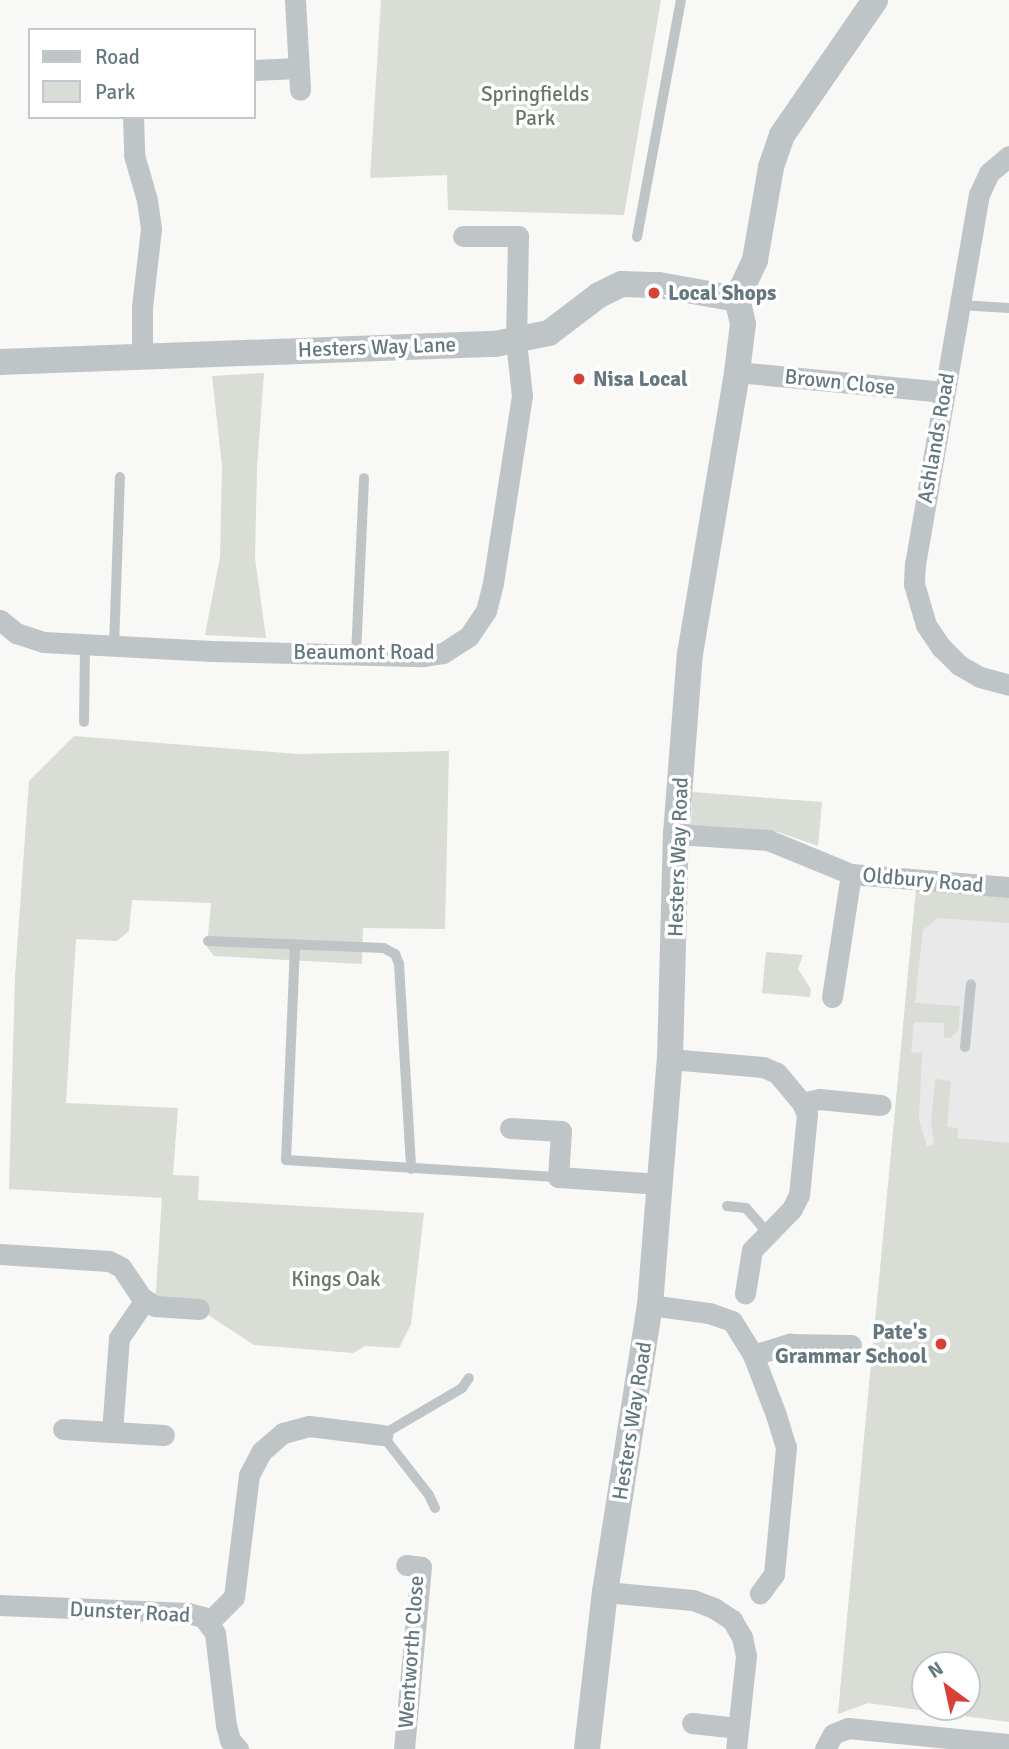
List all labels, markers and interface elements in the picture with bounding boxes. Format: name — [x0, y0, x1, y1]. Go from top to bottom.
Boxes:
legend — [28, 28, 256, 119]
text: Road — [95, 44, 140, 70]
text: Park — [95, 79, 135, 105]
park label: Springfields Park — [481, 81, 589, 131]
place label: Local Shops — [668, 280, 776, 306]
marker: Local Shops — [646, 285, 662, 301]
street label: Hesters Way Lane — [297, 332, 457, 362]
street label: Brown Close — [784, 364, 896, 400]
place label: Nisa Local — [593, 366, 688, 392]
marker: Nisa Local — [571, 371, 587, 387]
street label: Ashlands Road — [912, 371, 960, 505]
street label: Beaumont Road — [293, 639, 435, 665]
street label: Hesters Way Road — [663, 777, 693, 937]
street label: Oldbury Road — [862, 862, 984, 898]
park label: Kings Oak — [291, 1266, 381, 1292]
place label: Pate's Grammar School — [775, 1319, 927, 1369]
marker: Pate's Grammar School — [933, 1336, 949, 1352]
street label: Hesters Way Road — [607, 1340, 657, 1502]
street label: Wentworth Close — [393, 1575, 429, 1729]
street label: Dunster Road — [69, 1596, 191, 1628]
north arrow — [911, 1651, 981, 1721]
text: N — [924, 1656, 948, 1684]

